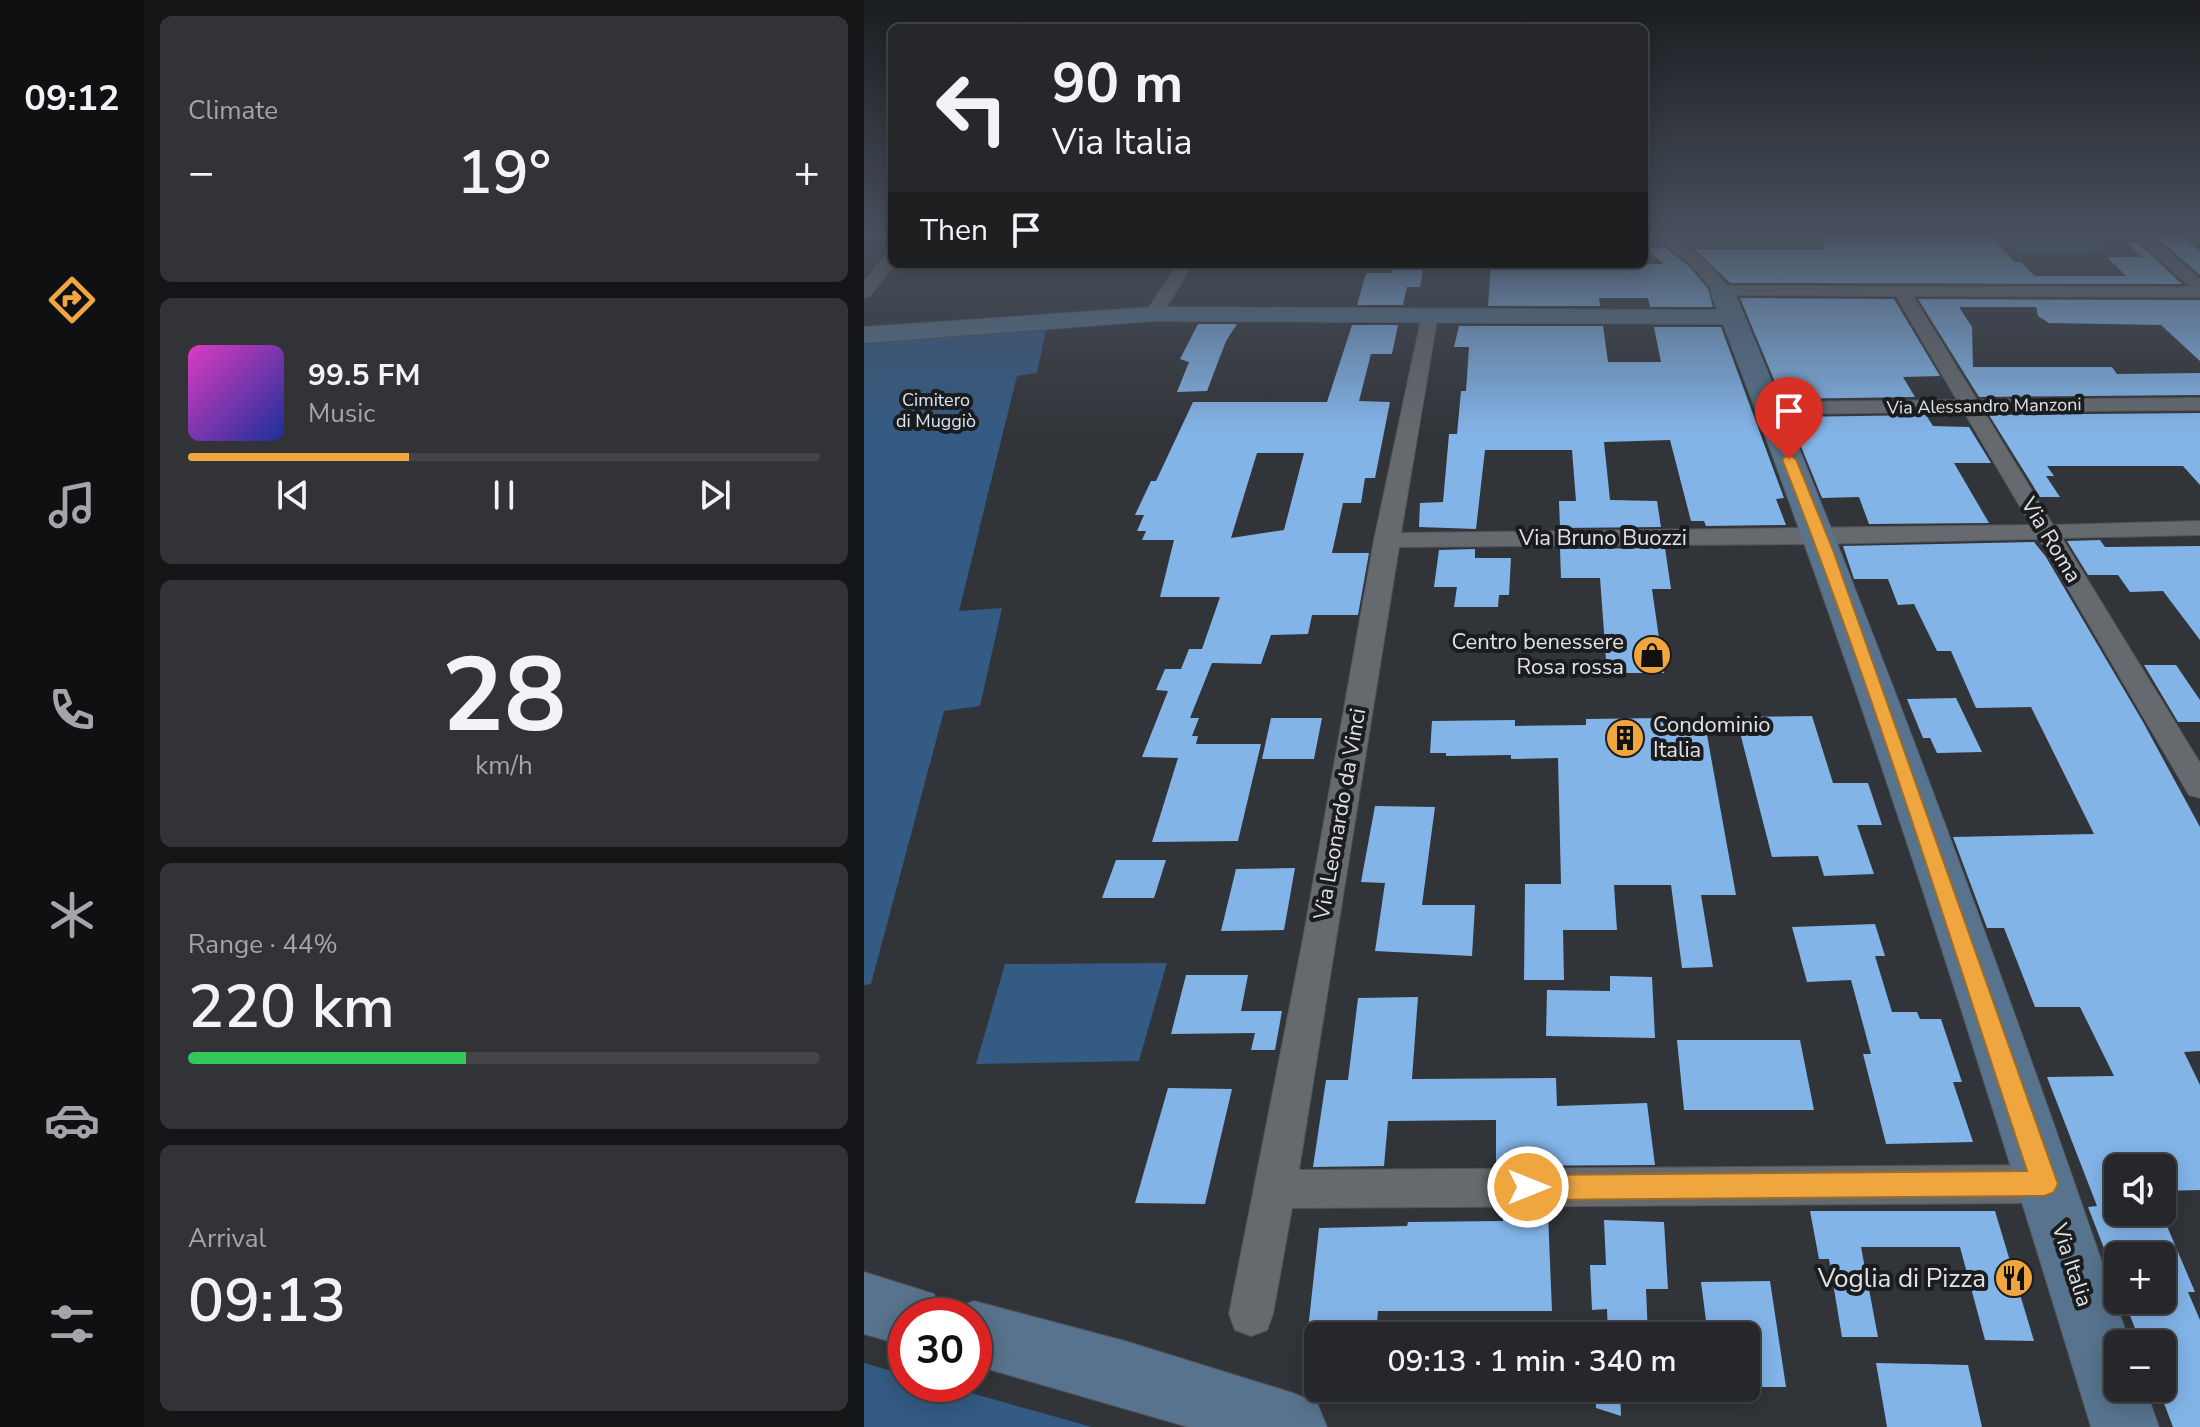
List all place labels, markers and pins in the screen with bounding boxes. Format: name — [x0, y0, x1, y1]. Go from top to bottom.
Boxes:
pin — [1755, 377, 1823, 459]
place label: Centro benessere Rosa rossa — [1451, 627, 1624, 682]
shop icon: Centro benessere Rosa rossa — [1631, 634, 1673, 676]
place label: Condominio Italia — [1653, 710, 1771, 765]
building icon: Condominio Italia — [1604, 717, 1646, 759]
restaurant icon: Voglia di Pizza — [1993, 1257, 2035, 1299]
place label: Voglia di Pizza — [1817, 1261, 1986, 1296]

